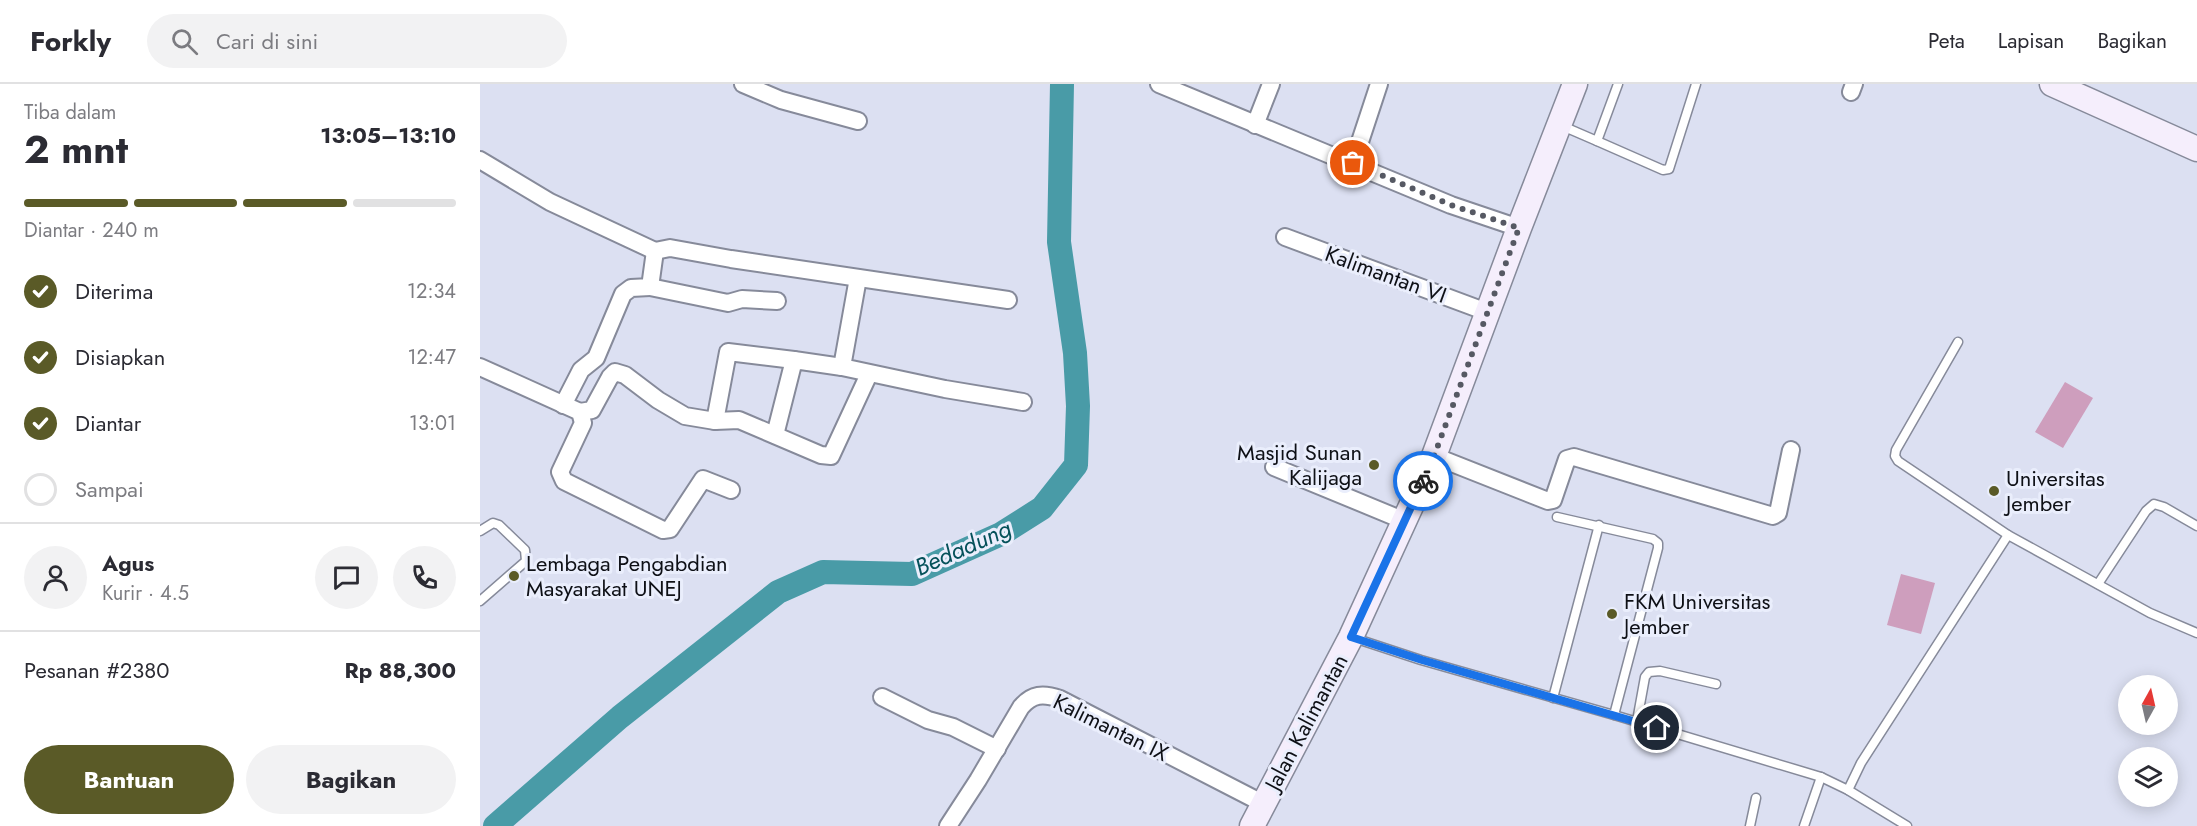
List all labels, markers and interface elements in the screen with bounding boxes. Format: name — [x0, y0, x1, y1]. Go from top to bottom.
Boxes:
search box — [147, 14, 567, 68]
text: Forkly — [30, 21, 111, 62]
icon: search — [168, 25, 201, 58]
text: Cari di sini — [216, 25, 318, 57]
text: Peta — [1928, 26, 1965, 56]
text: Lapisan — [1998, 26, 2064, 56]
text: Bagikan — [2097, 26, 2167, 56]
text: Tiba dalam — [24, 98, 116, 127]
text: 13:05–13:10 — [320, 119, 456, 151]
text: 2 mnt — [24, 121, 128, 178]
pin — [1327, 137, 1378, 188]
icon: bag — [1336, 146, 1369, 179]
text: Diantar · 240 m — [24, 216, 159, 245]
street label: Kalimantan VI — [1321, 237, 1451, 311]
icon: check — [24, 275, 57, 308]
text: Diterima — [75, 275, 153, 307]
text: 12:34 — [407, 277, 456, 306]
icon: check — [24, 341, 57, 374]
text: Disiapkan — [75, 341, 165, 373]
text: 12:47 — [407, 343, 456, 372]
icon: check — [24, 407, 57, 440]
text: Diantar — [75, 407, 141, 439]
text: 13:01 — [409, 409, 456, 438]
place label: Masjid Sunan Kalijaga — [1237, 436, 1362, 493]
courier — [1393, 451, 1453, 511]
marker: Masjid Sunan Kalijaga — [1367, 458, 1381, 472]
place label: Universitas Jember — [2003, 462, 2105, 519]
icon: bike — [1407, 465, 1440, 498]
text: Sampai — [75, 473, 144, 505]
marker: Universitas Jember — [1987, 484, 2001, 498]
water label: Bedadung — [909, 511, 1017, 584]
button: person — [24, 546, 87, 609]
button: chat — [315, 546, 378, 609]
button: phone — [393, 546, 456, 609]
text: Agus — [102, 547, 154, 579]
place label: Lembaga Pengabdian Masyarakat UNEJ — [526, 547, 728, 604]
marker: Lembaga Pengabdian Masyarakat UNEJ — [507, 569, 521, 583]
text: Kurir · 4.5 — [102, 579, 189, 608]
place label: FKM Universitas Jember — [1621, 585, 1771, 642]
marker: FKM Universitas Jember — [1605, 607, 1619, 621]
street label: Jalan Kalimantan — [1255, 648, 1355, 798]
text: Pesanan #2380 — [24, 654, 170, 686]
text: Rp 88,300 — [344, 654, 456, 686]
north arrow — [2118, 675, 2178, 735]
map controls — [2118, 675, 2178, 807]
street label: Kalimantan IX — [1048, 685, 1174, 769]
pin — [1631, 702, 1682, 753]
icon: home — [1640, 711, 1673, 744]
button: Bantuan — [24, 745, 234, 814]
button: Bagikan — [246, 745, 456, 814]
button: layers — [2118, 747, 2178, 807]

